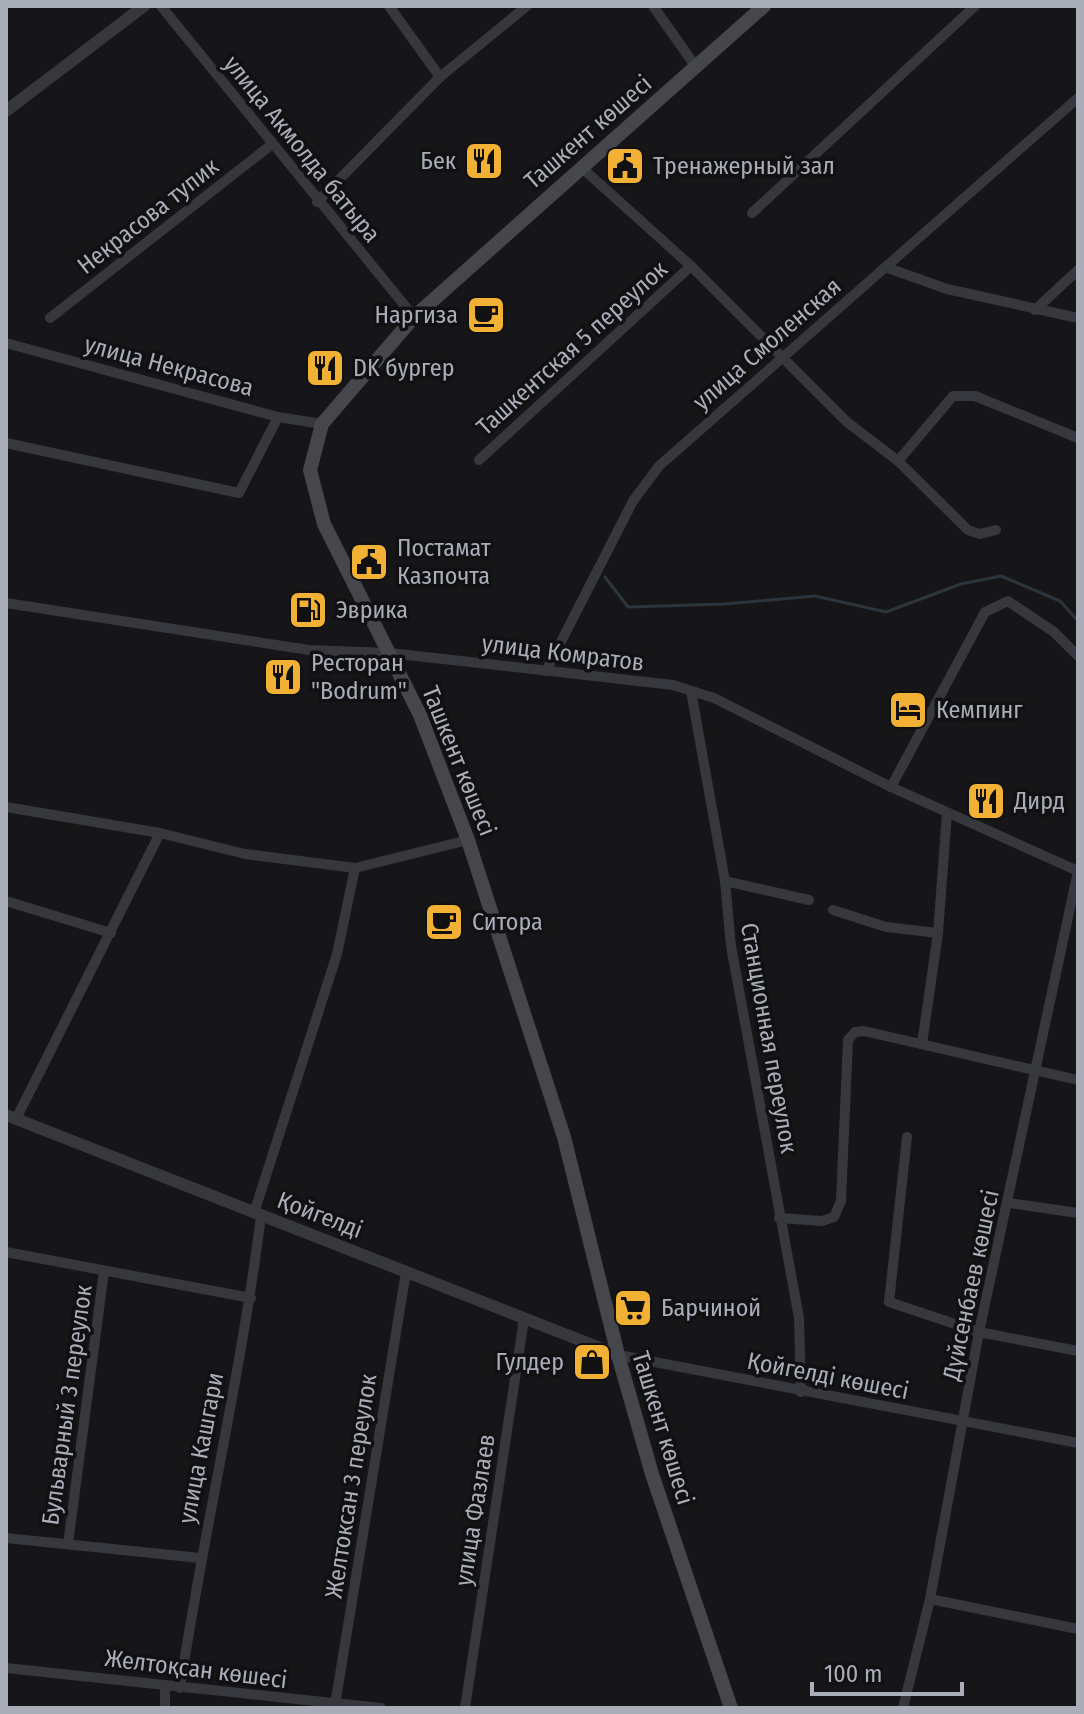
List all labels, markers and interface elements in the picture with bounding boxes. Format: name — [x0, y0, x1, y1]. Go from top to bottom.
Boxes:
street label: улица Акмолда батыра — [218, 50, 386, 248]
street label: Ташкент көшесі — [519, 69, 657, 195]
restaurant icon: Бек — [463, 140, 505, 182]
public building icon: Тренажерный зал — [604, 145, 646, 187]
place label: Бек — [420, 147, 457, 175]
street label: Некрасова тупик — [72, 152, 225, 280]
place label: Тренажерный зал — [653, 152, 835, 180]
street label: Ташкентская 5 переулок — [471, 255, 674, 441]
street label: улица Смоленская — [687, 272, 847, 416]
cafe icon: Наргиза — [465, 294, 507, 336]
place label: Наргиза — [375, 301, 458, 329]
street label: улица Некрасова — [81, 330, 257, 402]
restaurant icon: DK бургер — [304, 347, 346, 389]
place label: DK бургер — [353, 354, 454, 382]
place label: Постамат Казпочта — [397, 534, 491, 590]
public building icon: Постамат Казпочта — [348, 541, 390, 583]
fuel station icon: Эврика — [287, 589, 329, 631]
place label: Эврика — [336, 596, 408, 624]
street label: улица Комратов — [480, 629, 646, 677]
place label: Ресторан "Bodrum" — [311, 649, 407, 705]
restaurant icon: Ресторан "Bodrum" — [262, 656, 304, 698]
street label: Ташкент көшесі — [416, 682, 502, 840]
hotel icon: Кемпинг — [887, 689, 929, 731]
place label: Кемпинг — [936, 696, 1023, 724]
restaurant icon: Дирд — [965, 780, 1007, 822]
place label: Дирд — [1013, 787, 1065, 815]
cafe icon: Ситора — [423, 901, 465, 943]
place label: Ситора — [472, 908, 543, 936]
street label: Станционная переулок — [735, 921, 803, 1156]
street label: Қойгелді — [273, 1186, 367, 1244]
street label: Дүйсенбаев көшесі — [937, 1187, 1005, 1384]
street label: Бульварный 3 переулок — [36, 1282, 98, 1527]
supermarket icon: Барчиной — [612, 1287, 654, 1329]
place label: Барчиной — [661, 1294, 761, 1322]
shop icon: Гулдер — [571, 1341, 613, 1383]
street label: Қойгелді көшесі — [745, 1347, 911, 1405]
place label: Гулдер — [495, 1348, 564, 1376]
street label: Ташкент көшесі — [626, 1348, 700, 1508]
street label: улица Кашгари — [173, 1370, 229, 1526]
street label: Желтоксан 3 переулок — [319, 1371, 383, 1600]
street label: улица Фазлаев — [449, 1432, 501, 1588]
street label: Желтоқсан көшесі — [103, 1644, 289, 1694]
scale bar — [812, 1646, 962, 1696]
text: 100 m — [824, 1660, 882, 1688]

